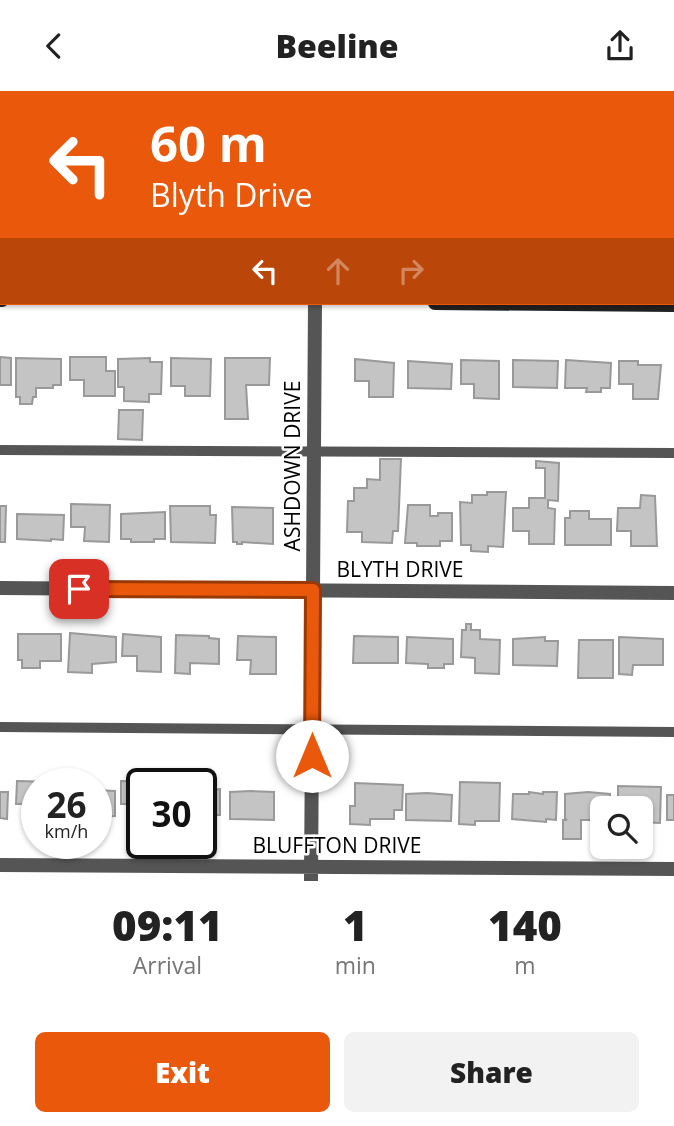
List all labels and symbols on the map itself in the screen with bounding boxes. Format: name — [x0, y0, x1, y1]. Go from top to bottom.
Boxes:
street label: ASHDOWN DRIVE — [278, 381, 306, 551]
street label: BLYTH DRIVE — [336, 555, 464, 583]
pin — [49, 559, 109, 619]
position arrow — [275, 719, 349, 793]
speed limit sign: 30 — [126, 768, 217, 859]
street label: BLUFFTON DRIVE — [253, 831, 421, 859]

